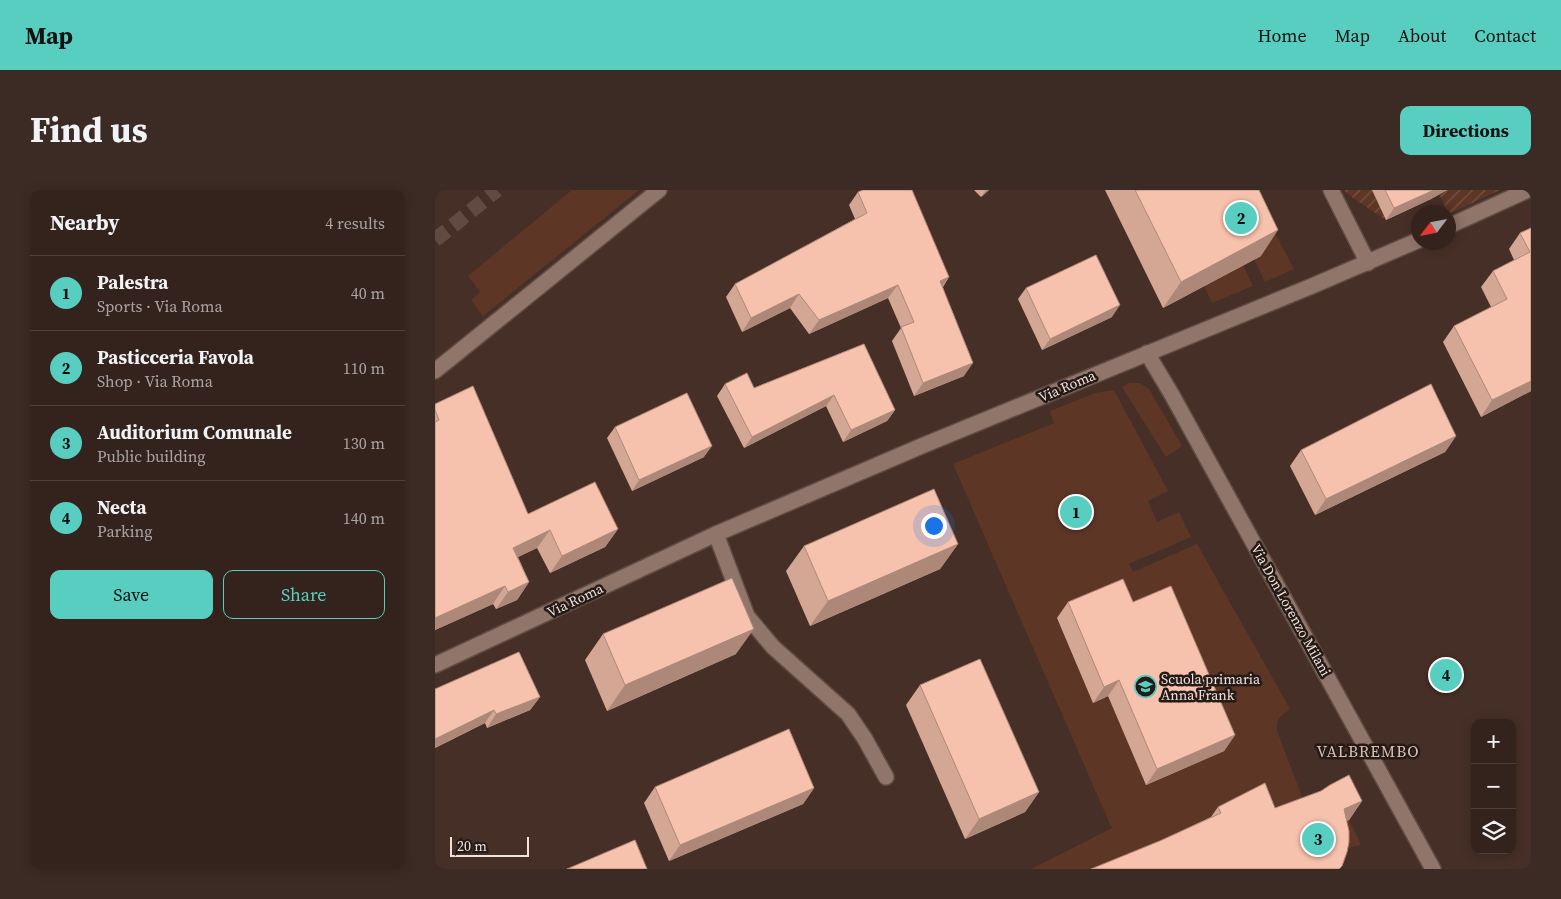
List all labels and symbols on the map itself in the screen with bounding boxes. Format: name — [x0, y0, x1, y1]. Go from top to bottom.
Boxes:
pin: 2 — [1225, 199, 1257, 237]
north arrow — [1411, 205, 1456, 250]
street label: Via Roma — [1035, 365, 1099, 407]
pin: 1 — [1060, 493, 1092, 531]
your location — [921, 513, 947, 539]
street label: Via Don Lorenzo Milani — [1246, 540, 1336, 680]
street label: Via Roma — [544, 578, 607, 622]
pin: 4 — [1430, 656, 1462, 694]
place label: Scuola primaria Anna Frank — [1161, 669, 1261, 705]
school or university icon: Scuola primaria Anna Frank — [1133, 675, 1157, 699]
district label: VALBREMBO — [1317, 740, 1419, 762]
pin: 3 — [1302, 820, 1334, 858]
scale bar — [450, 834, 529, 857]

